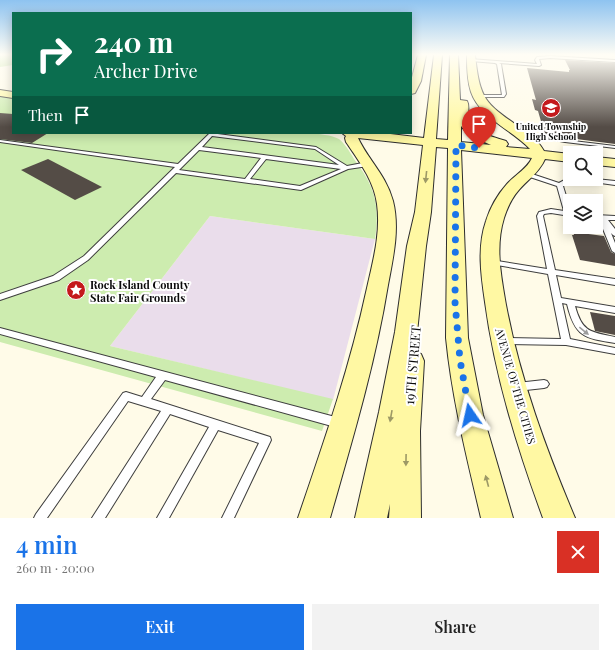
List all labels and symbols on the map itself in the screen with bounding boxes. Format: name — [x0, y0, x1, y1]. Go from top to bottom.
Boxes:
school or university icon: United Township High School — [540, 97, 562, 119]
pin — [462, 107, 496, 148]
place label: United Township High School — [516, 120, 587, 142]
one-way arrow — [423, 171, 429, 183]
place label: Rock Island County State Fair Grounds — [90, 277, 190, 305]
place icon: Rock Island County State Fair Grounds — [65, 279, 87, 301]
street label: 19TH STREET — [400, 324, 424, 406]
street label: AVENUE OF THE CITIES — [492, 325, 540, 446]
one-way arrow — [578, 327, 589, 335]
position arrow — [449, 394, 491, 436]
one-way arrow — [388, 410, 394, 422]
one-way arrow — [402, 454, 409, 466]
one-way arrow — [483, 474, 489, 487]

